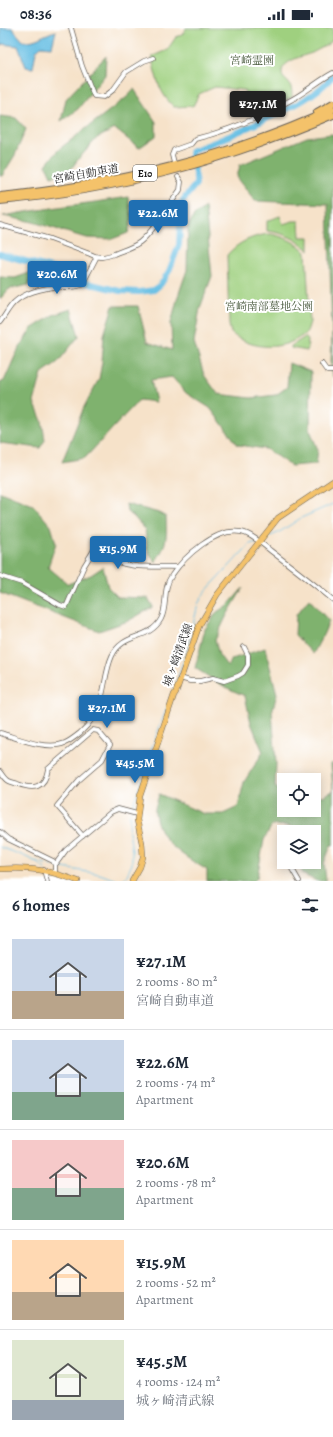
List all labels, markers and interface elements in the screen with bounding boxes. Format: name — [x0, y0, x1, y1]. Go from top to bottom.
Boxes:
text: 08:36 — [20, 4, 52, 24]
park label: 宮崎霊園 — [230, 53, 274, 68]
pin: ¥27.1M — [225, 91, 291, 125]
text: ¥27.1M — [239, 95, 277, 112]
street label: 宮崎自動車道 — [52, 161, 120, 187]
road number: E10 — [133, 165, 157, 181]
pin: ¥22.6M — [125, 200, 191, 234]
text: ¥22.6M — [138, 204, 178, 221]
pin: ¥20.6M — [24, 261, 90, 295]
text: ¥20.6M — [37, 265, 77, 282]
park label: 宮崎南部墓地公園 — [225, 299, 313, 314]
pin: ¥15.9M — [85, 536, 151, 570]
text: ¥15.9M — [99, 540, 137, 557]
street label: 城ヶ崎清武線 — [160, 621, 196, 689]
pin: ¥27.1M — [74, 695, 140, 729]
text: ¥27.1M — [88, 699, 126, 716]
pin: ¥45.5M — [102, 750, 168, 784]
text: ¥45.5M — [115, 754, 155, 771]
map controls — [277, 773, 321, 869]
button: locate — [277, 773, 321, 817]
button: layers — [277, 825, 321, 869]
text: 6 homes — [12, 894, 70, 917]
icon: filters — [299, 894, 321, 916]
text: ¥27.1M — [136, 950, 186, 973]
icon: home — [44, 955, 92, 1003]
text: 2 rooms · 80 m² — [136, 973, 217, 990]
text: 宮崎自動車道 — [136, 992, 214, 1009]
text: ¥22.6M — [136, 1051, 189, 1074]
icon: home — [44, 1056, 92, 1104]
text: 2 rooms · 74 m² — [136, 1074, 215, 1091]
text: Apartment — [136, 1091, 194, 1108]
text: ¥20.6M — [136, 1151, 189, 1174]
icon: home — [44, 1156, 92, 1204]
text: 2 rooms · 78 m² — [136, 1174, 216, 1191]
text: Apartment — [136, 1191, 194, 1208]
text: ¥15.9M — [136, 1251, 186, 1274]
icon: home — [44, 1256, 92, 1304]
text: 2 rooms · 52 m² — [136, 1274, 216, 1291]
text: Apartment — [136, 1291, 194, 1308]
text: ¥45.5M — [136, 1350, 187, 1373]
icon: home — [44, 1356, 92, 1404]
text: 4 rooms · 124 m² — [136, 1373, 220, 1390]
text: 城ヶ崎清武線 — [136, 1392, 214, 1409]

